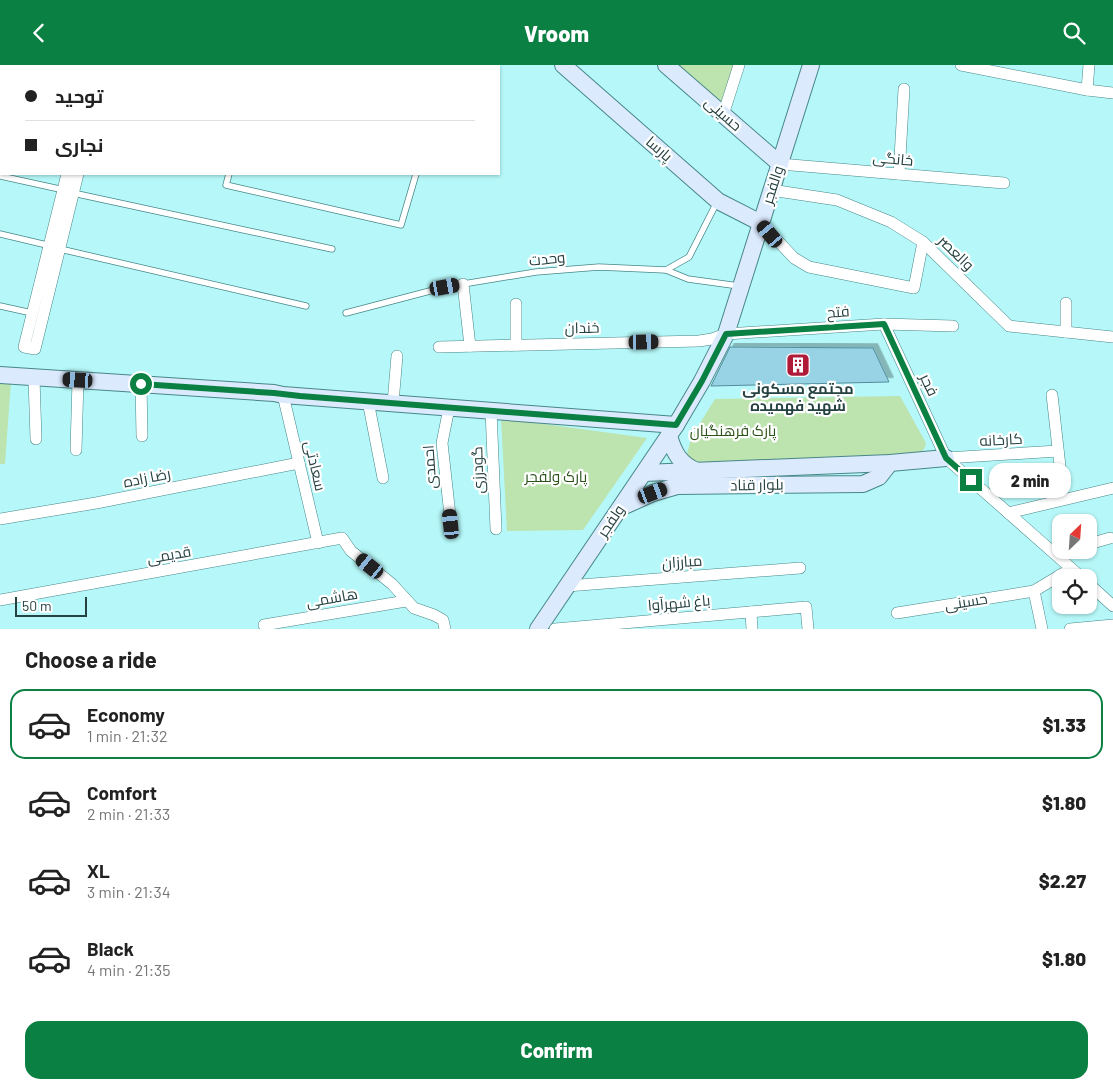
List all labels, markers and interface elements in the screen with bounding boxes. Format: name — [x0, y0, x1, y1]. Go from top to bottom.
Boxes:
icon: back — [25, 19, 53, 47]
icon: search — [1060, 19, 1088, 47]
text: Vroom — [524, 20, 589, 46]
text: توحید — [55, 84, 103, 107]
street label: حسینی — [700, 92, 746, 136]
street label: پارسا — [641, 132, 677, 166]
text: نجاری — [55, 133, 103, 156]
street label: خانگی — [872, 147, 914, 171]
street label: والفجر — [757, 163, 788, 208]
car — [754, 218, 785, 250]
street label: والعصر — [934, 230, 978, 274]
street label: وحدت — [528, 247, 566, 270]
car — [428, 277, 461, 297]
street label: فتح — [826, 301, 850, 324]
street label: خندان — [564, 318, 600, 338]
car — [628, 334, 659, 350]
building icon: مجتمع مسکونی شهید فهمیده — [785, 352, 811, 378]
street label: فجر — [916, 370, 943, 399]
car — [62, 372, 93, 388]
route start — [130, 373, 152, 395]
place label: مجتمع مسکونی شهید فهمیده — [742, 379, 854, 415]
park label: پارک فرهنگیان — [690, 421, 776, 441]
street label: کارخانه — [979, 429, 1023, 450]
street label: سعادتی — [300, 439, 330, 493]
street label: احمدی — [418, 444, 442, 490]
street label: گودرزی — [467, 446, 489, 494]
callout: 2 min — [988, 463, 1071, 497]
street label: رضا زاده — [122, 464, 172, 491]
park label: پارک ولفجر — [524, 467, 587, 487]
route end — [960, 469, 982, 491]
text: 2 min — [1011, 471, 1049, 490]
street label: بلوار قناد — [730, 475, 784, 494]
car — [636, 481, 669, 505]
street label: ولفجر — [592, 501, 628, 542]
car — [441, 508, 460, 540]
north arrow — [1052, 514, 1098, 559]
map controls — [1052, 514, 1097, 614]
street label: قدیمی — [145, 541, 193, 569]
car — [353, 551, 386, 581]
street label: مبارزان — [661, 551, 703, 573]
button: locate — [1052, 569, 1097, 614]
street label: هاشمی — [305, 584, 359, 612]
street label: حسینی — [943, 589, 989, 615]
street label: باغ شهرآوا — [647, 590, 711, 617]
scale bar — [15, 594, 88, 617]
text: 50 m — [22, 597, 51, 614]
text: Choose a ride — [25, 646, 157, 672]
icon: car — [27, 702, 72, 747]
text: Economy — [87, 703, 165, 726]
text: $1.33 — [1042, 713, 1086, 736]
text: 1 min · 21:32 — [87, 726, 168, 745]
icon: car — [27, 780, 72, 825]
text: Comfort — [87, 781, 157, 804]
text: $1.80 — [1042, 791, 1086, 814]
text: 2 min · 21:33 — [87, 804, 170, 823]
icon: car — [27, 858, 72, 903]
text: XL — [87, 859, 110, 882]
text: $2.27 — [1039, 869, 1086, 892]
text: 3 min · 21:34 — [87, 882, 171, 901]
icon: car — [27, 936, 72, 981]
text: Black — [87, 937, 134, 960]
text: $1.80 — [1042, 947, 1086, 970]
text: 4 min · 21:35 — [87, 960, 171, 979]
button: Confirm — [25, 1021, 1088, 1079]

